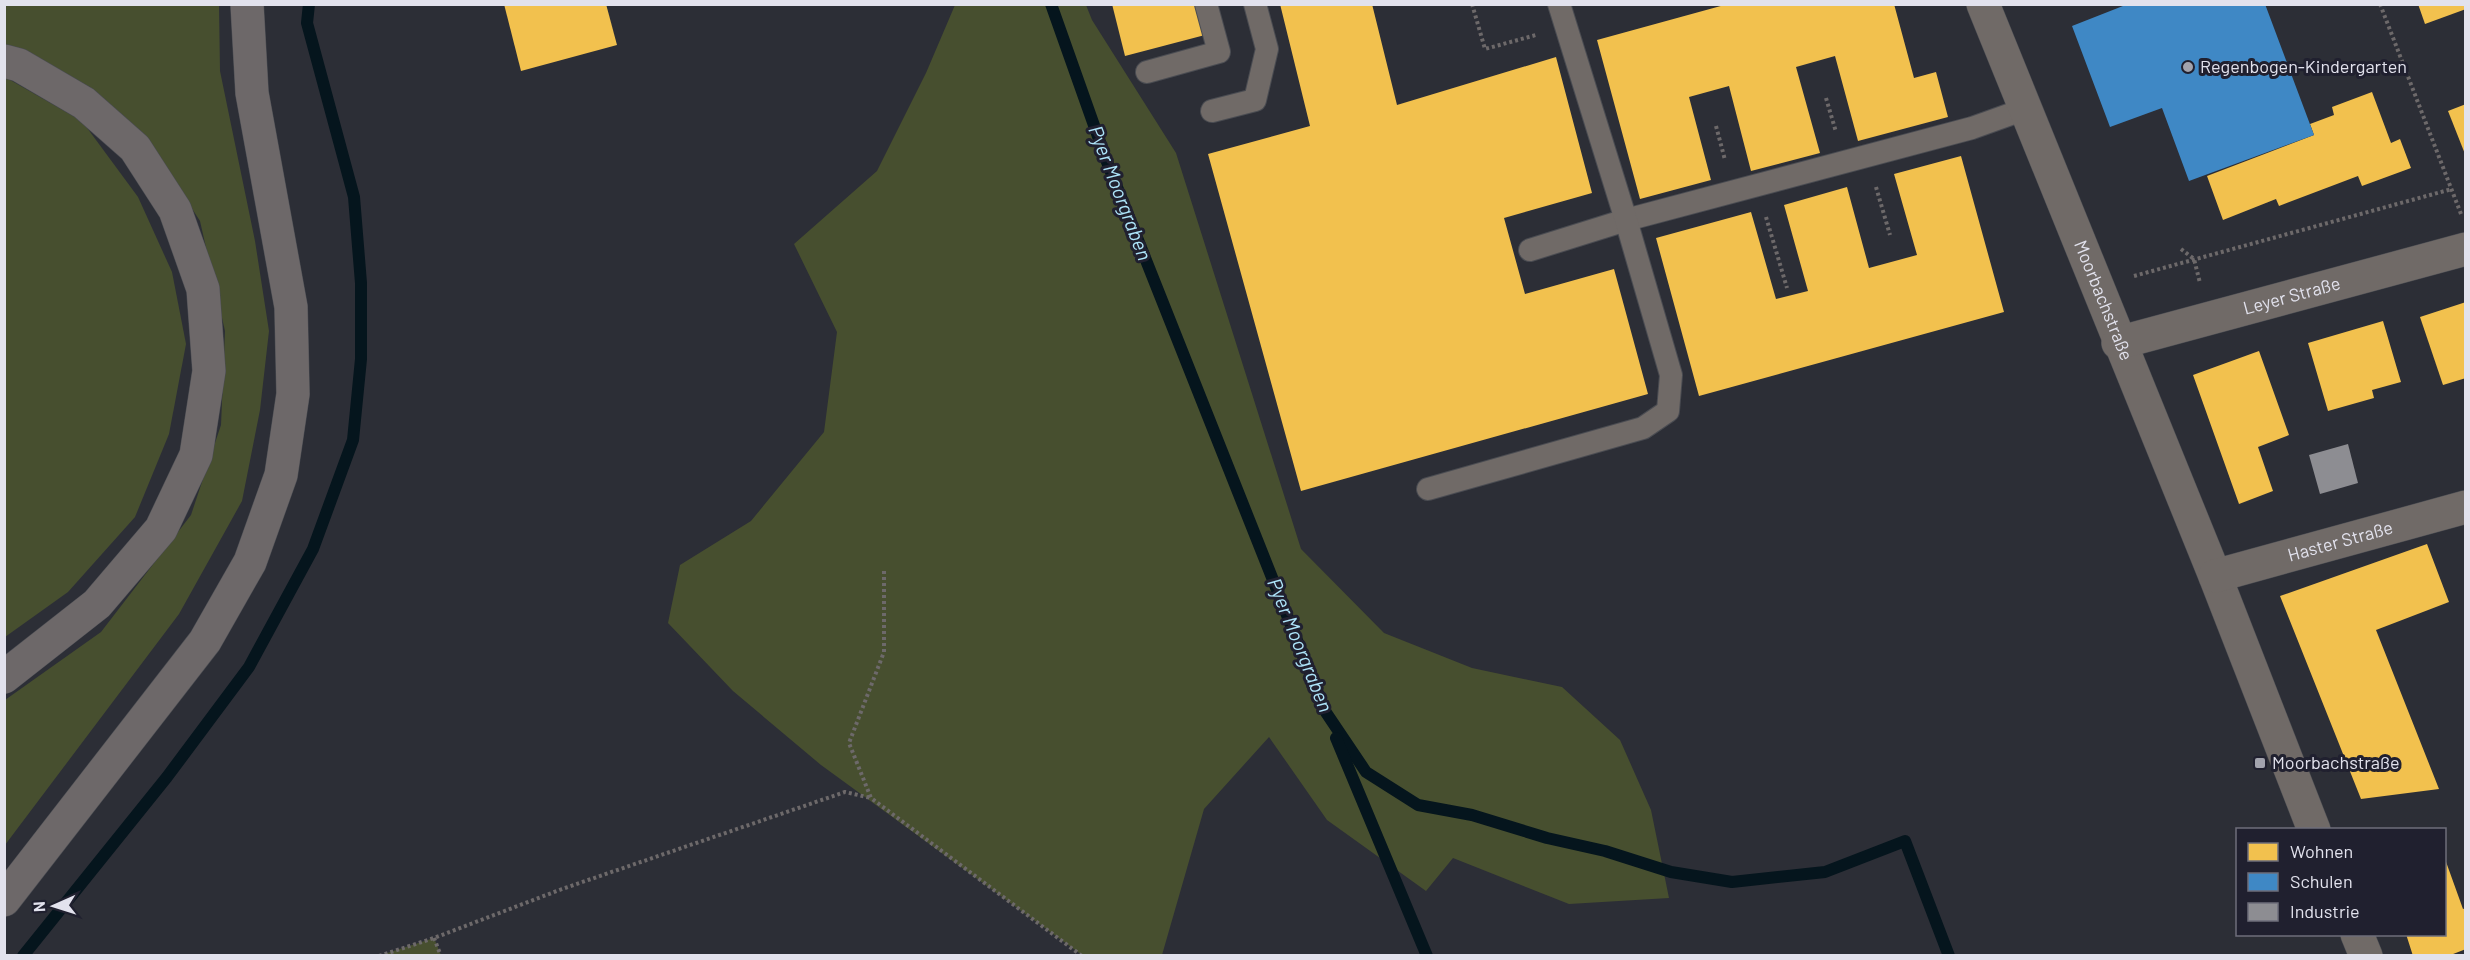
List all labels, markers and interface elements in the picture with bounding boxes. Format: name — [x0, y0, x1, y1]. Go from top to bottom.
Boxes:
place label: Regenbogen-Kindergarten — [2200, 55, 2407, 77]
marker: Regenbogen-Kindergarten — [2181, 60, 2195, 74]
water label: Pyer Moorgraben — [1084, 122, 1158, 263]
street label: Moorbachstraße — [2070, 237, 2138, 363]
street label: Leyer Straße — [2240, 271, 2343, 319]
street label: Haster Straße — [2285, 516, 2395, 566]
water label: Pyer Moorgraben — [1263, 574, 1339, 715]
place label: Moorbachstraße — [2272, 751, 2400, 773]
marker: Moorbachstraße — [2253, 756, 2267, 770]
legend — [2236, 828, 2446, 936]
text: Wohnen — [2290, 840, 2353, 862]
text: Schulen — [2290, 870, 2353, 892]
north arrow — [24, 876, 84, 936]
text: Industrie — [2290, 900, 2360, 922]
text: N — [29, 901, 48, 913]

